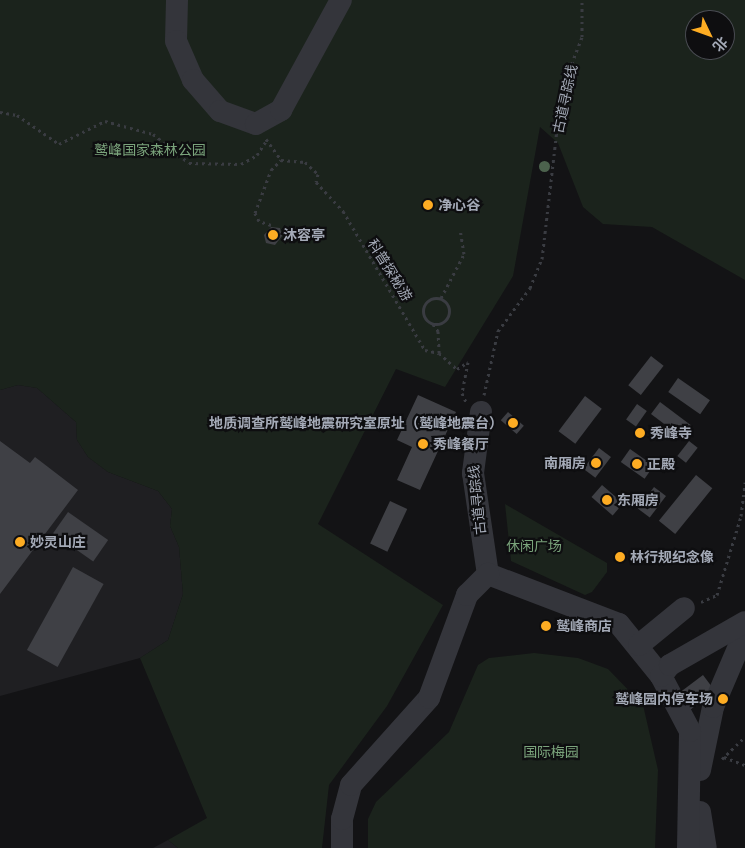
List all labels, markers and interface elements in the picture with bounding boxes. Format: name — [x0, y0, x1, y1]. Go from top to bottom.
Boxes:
north arrow — [685, 10, 735, 60]
text: 北 — [710, 34, 731, 55]
street label: 古道寻踪线 — [550, 63, 580, 135]
park label: 鹫峰国家森林公园 — [94, 142, 206, 158]
place label: 净心谷 — [438, 197, 480, 213]
marker: 净心谷 — [422, 199, 434, 211]
place label: 沐容亭 — [283, 227, 325, 243]
marker: 沐容亭 — [267, 229, 279, 241]
street label: 科普探秘游 — [364, 236, 416, 304]
place label: 地质调查所鹫峰地震研究室原址（鹫峰地震台） — [209, 415, 503, 431]
marker: 地质调查所鹫峰地震研究室原址（鹫峰地震台） — [507, 417, 519, 429]
place label: 秀峰寺 — [650, 425, 692, 441]
marker: 秀峰寺 — [634, 427, 646, 439]
place label: 秀峰餐厅 — [433, 436, 489, 452]
marker: 秀峰餐厅 — [417, 438, 429, 450]
place label: 南厢房 — [544, 455, 586, 471]
place label: 正殿 — [647, 456, 675, 472]
marker: 南厢房 — [590, 457, 602, 469]
marker: 正殿 — [631, 458, 643, 470]
street label: 古道寻踪线 — [465, 464, 489, 536]
place label: 东厢房 — [617, 492, 659, 508]
marker: 东厢房 — [601, 494, 613, 506]
place label: 妙灵山庄 — [30, 534, 86, 550]
marker: 妙灵山庄 — [14, 536, 26, 548]
park label: 休闲广场 — [506, 538, 562, 554]
place label: 林行规纪念像 — [630, 549, 714, 565]
marker: 林行规纪念像 — [614, 551, 626, 563]
place label: 鹫峰商店 — [556, 618, 612, 634]
marker: 鹫峰商店 — [540, 620, 552, 632]
place label: 鹫峰园内停车场 — [615, 691, 713, 707]
marker: 鹫峰园内停车场 — [717, 693, 729, 705]
park label: 国际梅园 — [523, 744, 579, 760]

